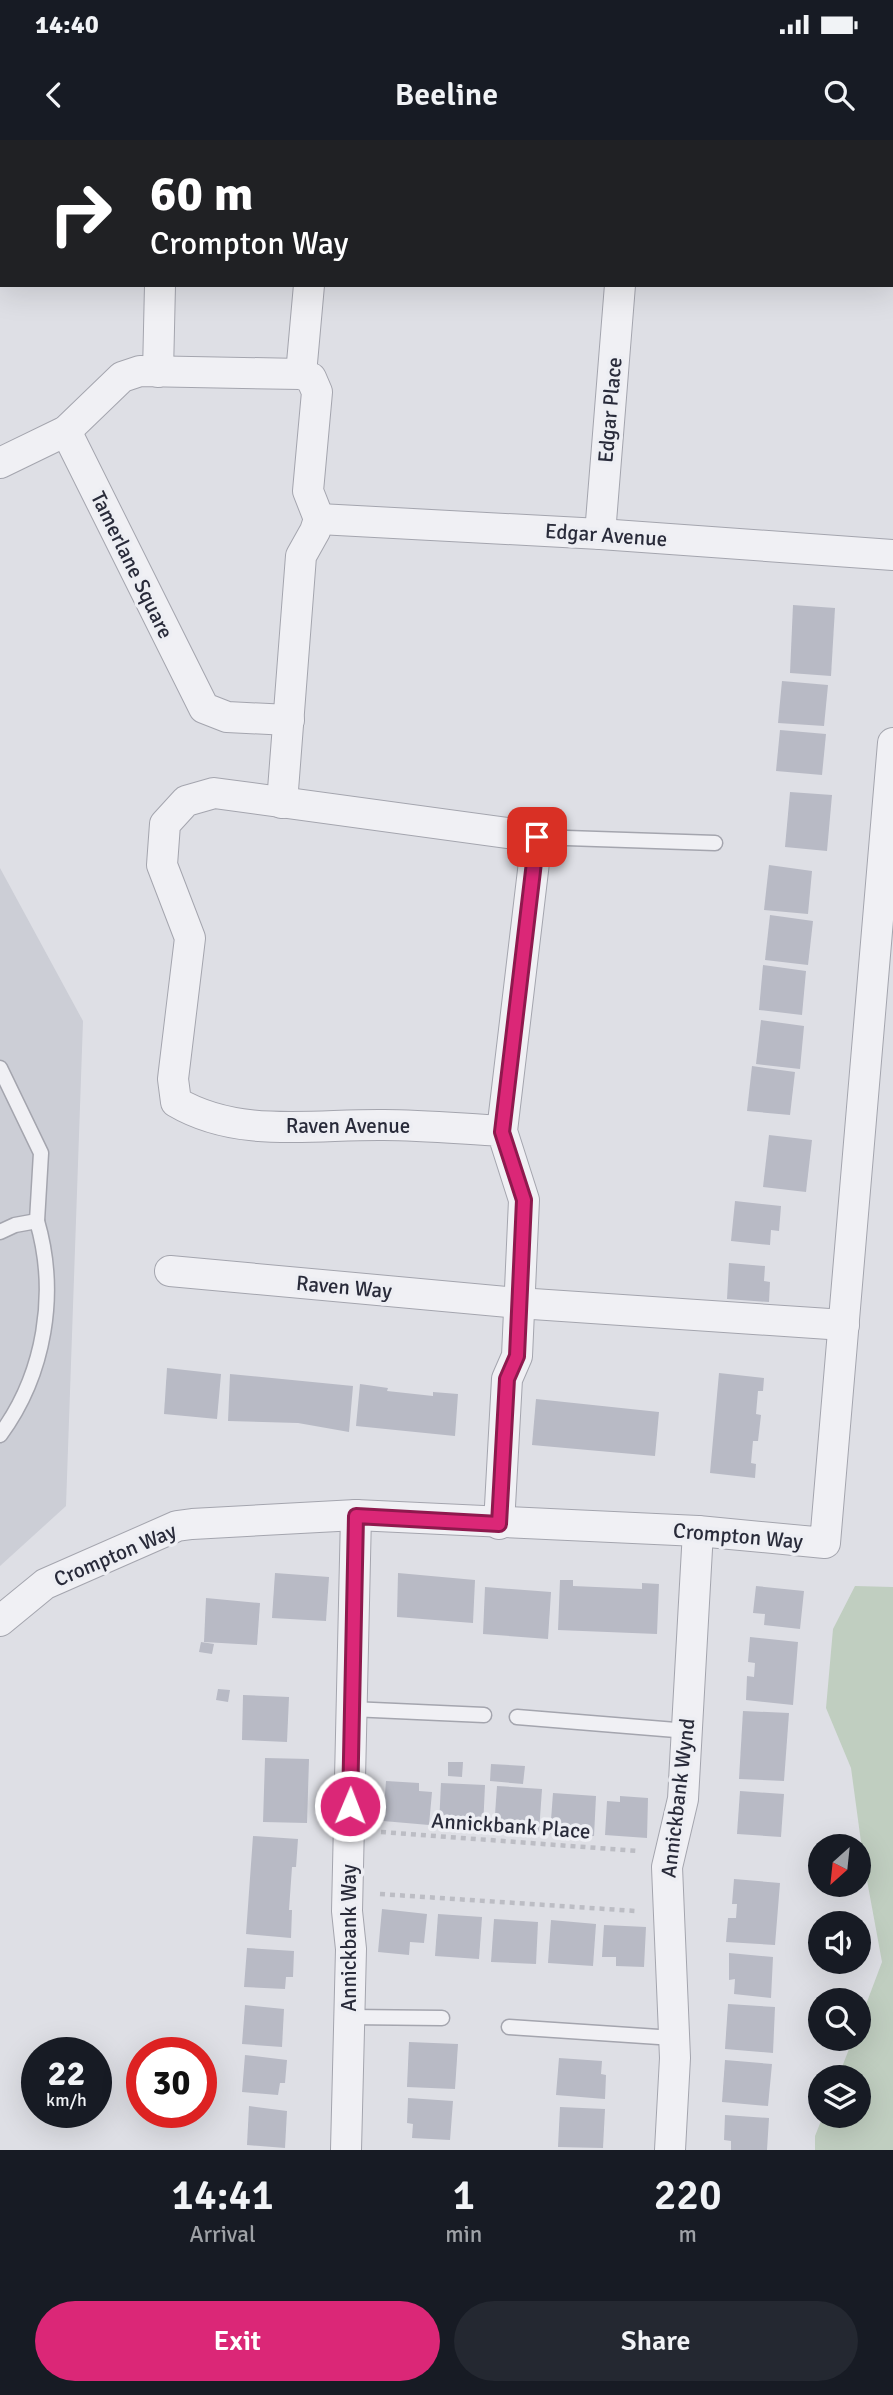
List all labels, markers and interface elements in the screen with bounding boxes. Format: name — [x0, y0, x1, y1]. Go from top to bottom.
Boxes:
text: 14:40 — [35, 9, 99, 41]
text: Beeline — [395, 75, 498, 114]
icon: back — [35, 76, 73, 114]
icon: search — [820, 76, 858, 114]
text: 60 m — [150, 164, 253, 224]
icon: right — [35, 168, 126, 259]
text: Crompton Way — [150, 224, 349, 263]
street label: Edgar Place — [592, 356, 628, 464]
street label: Tamerlane Square — [85, 487, 179, 643]
street label: Edgar Avenue — [544, 518, 668, 552]
pin — [507, 807, 567, 867]
icon: arrive — [518, 818, 556, 856]
street label: Raven Avenue — [286, 1113, 410, 1139]
street label: Raven Way — [295, 1270, 393, 1304]
street label: Crompton Way — [672, 1517, 804, 1555]
street label: Crompton Way — [50, 1518, 180, 1592]
street label: Annickbank Wynd — [655, 1717, 701, 1879]
position arrow — [313, 1769, 387, 1843]
street label: Annickbank Place — [431, 1807, 591, 1845]
north arrow — [808, 1834, 872, 1897]
map controls — [808, 1834, 871, 2128]
street label: Annickbank Way — [336, 1864, 362, 2012]
button: sound — [808, 1911, 871, 1974]
button: search — [808, 1988, 871, 2051]
speed limit sign: 30 — [126, 2037, 217, 2128]
text: 22 — [48, 2052, 85, 2095]
button: layers — [808, 2065, 871, 2128]
text: km/h — [46, 2089, 87, 2111]
text: 14:41 — [171, 2170, 274, 2221]
text: 1 — [452, 2170, 475, 2221]
text: 220 — [654, 2170, 722, 2221]
text: Arrival — [189, 2220, 256, 2249]
text: min — [445, 2220, 482, 2249]
text: m — [678, 2220, 697, 2249]
button: Exit — [35, 2301, 440, 2381]
button: Share — [454, 2301, 858, 2381]

